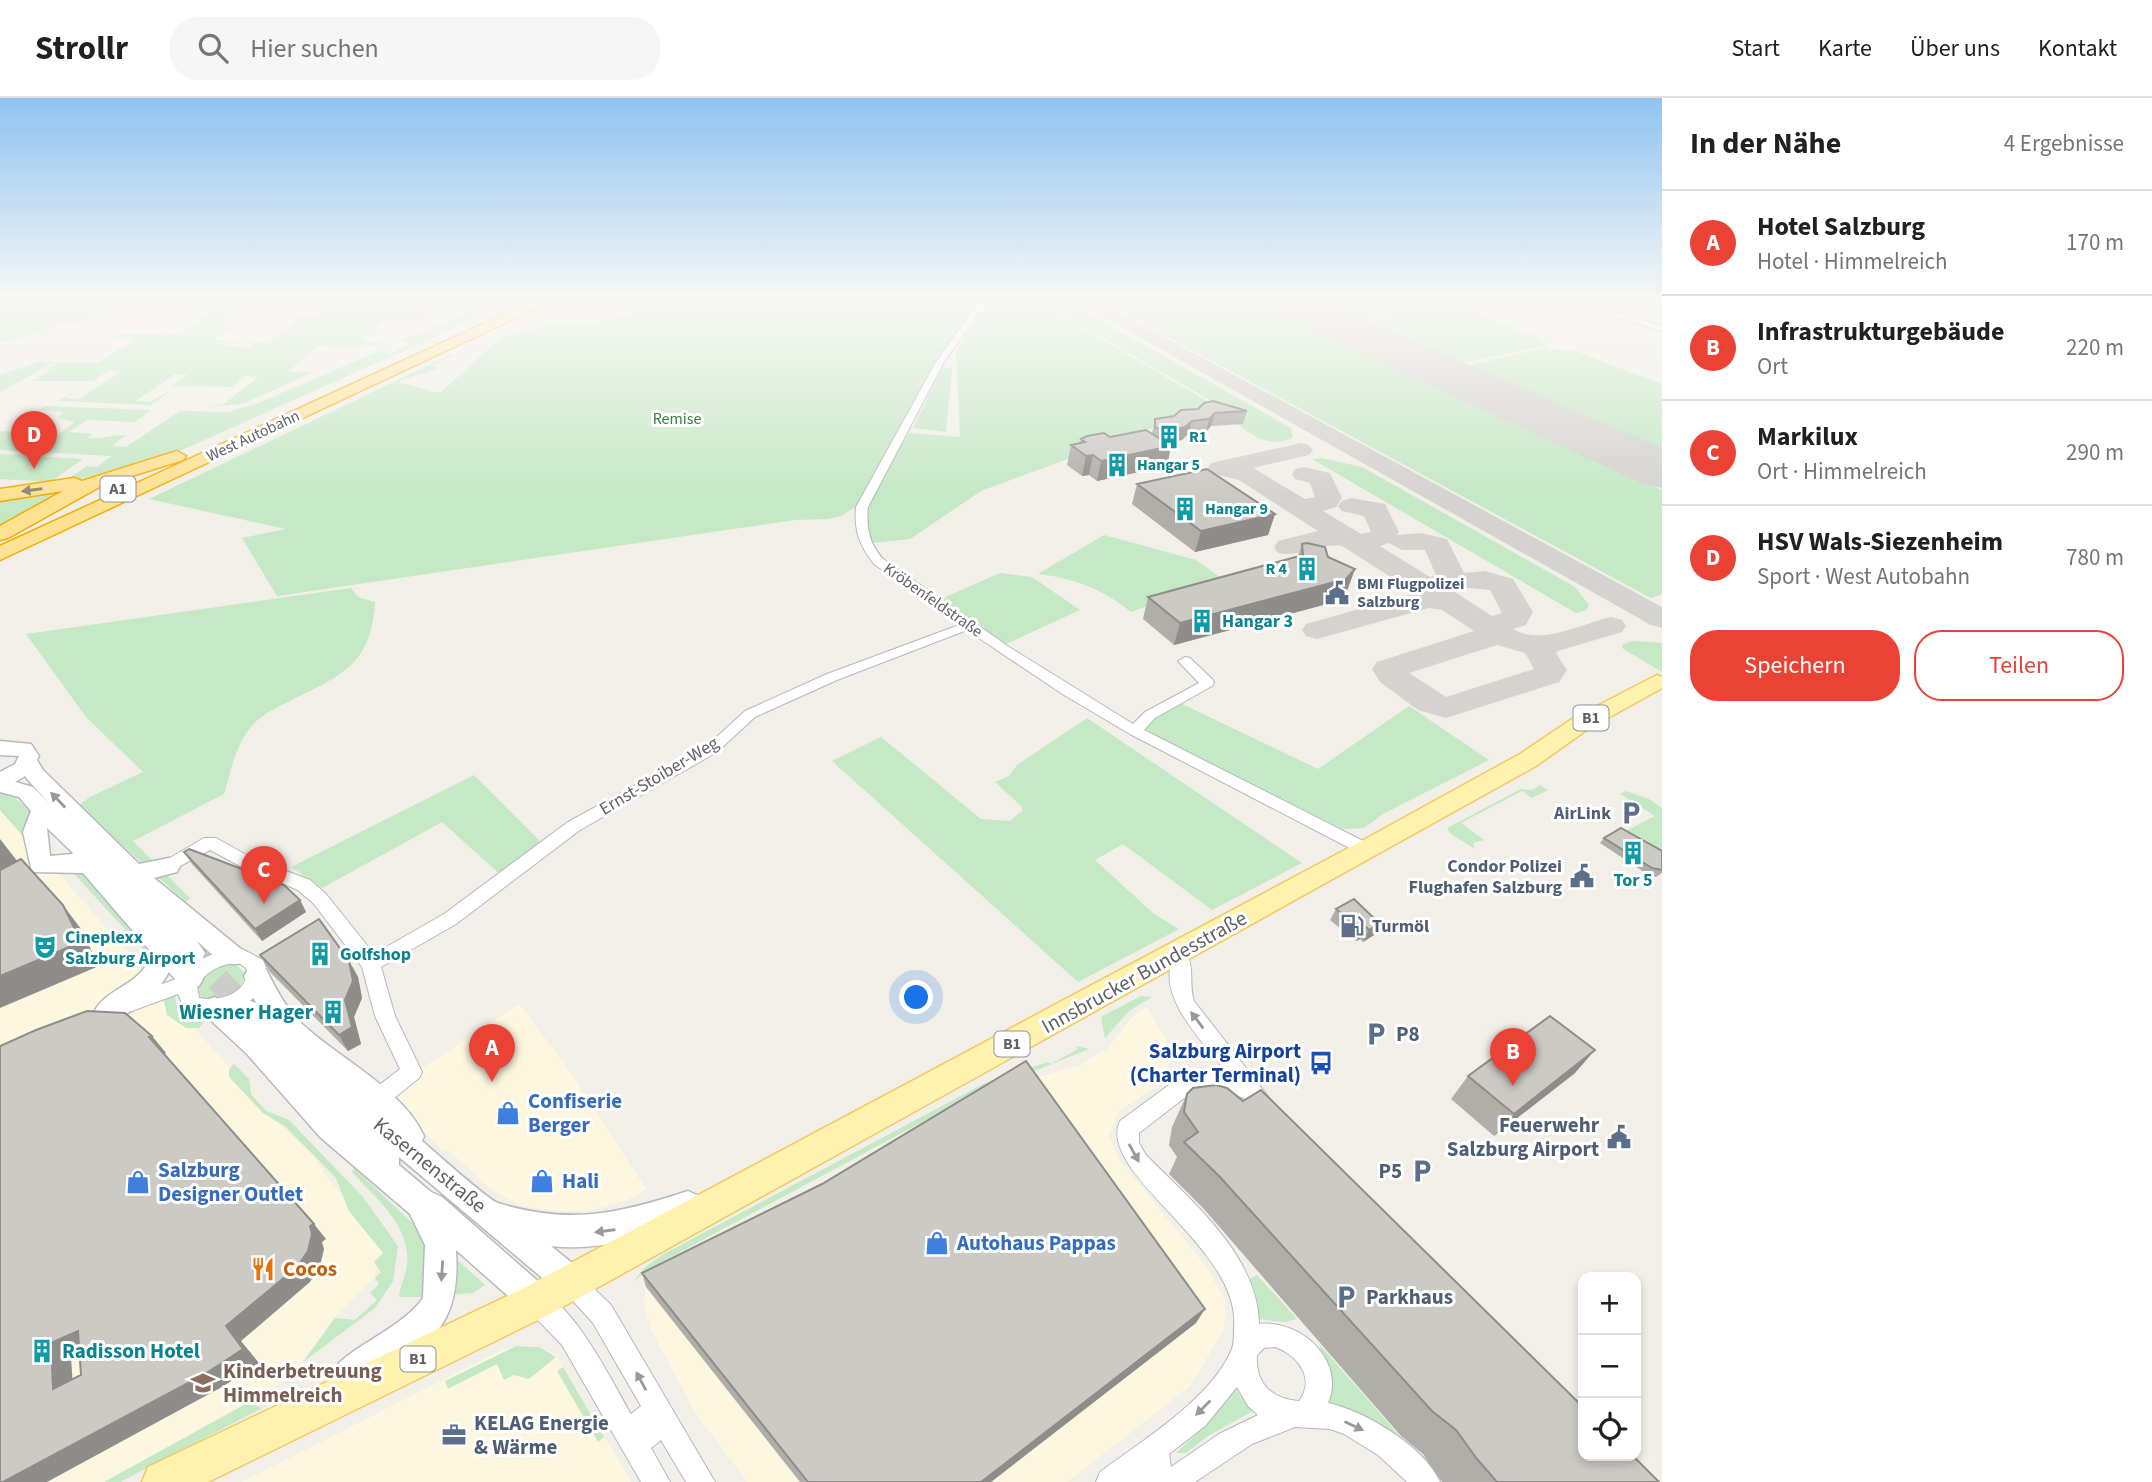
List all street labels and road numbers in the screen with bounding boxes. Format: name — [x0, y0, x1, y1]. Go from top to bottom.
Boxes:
street label: West Autobahn — [203, 405, 303, 467]
road number: A1 — [100, 476, 136, 502]
street label: Kröbenfeldstraße — [879, 558, 987, 642]
road number: B1 — [1574, 706, 1608, 730]
street label: Ernst-Stoiber-Weg — [595, 731, 723, 821]
street label: Innsbrucker Bundesstraße — [1036, 903, 1252, 1041]
road number: B1 — [995, 1032, 1030, 1056]
street label: Kasernenstraße — [367, 1110, 493, 1220]
road number: B1 — [400, 1346, 436, 1372]

